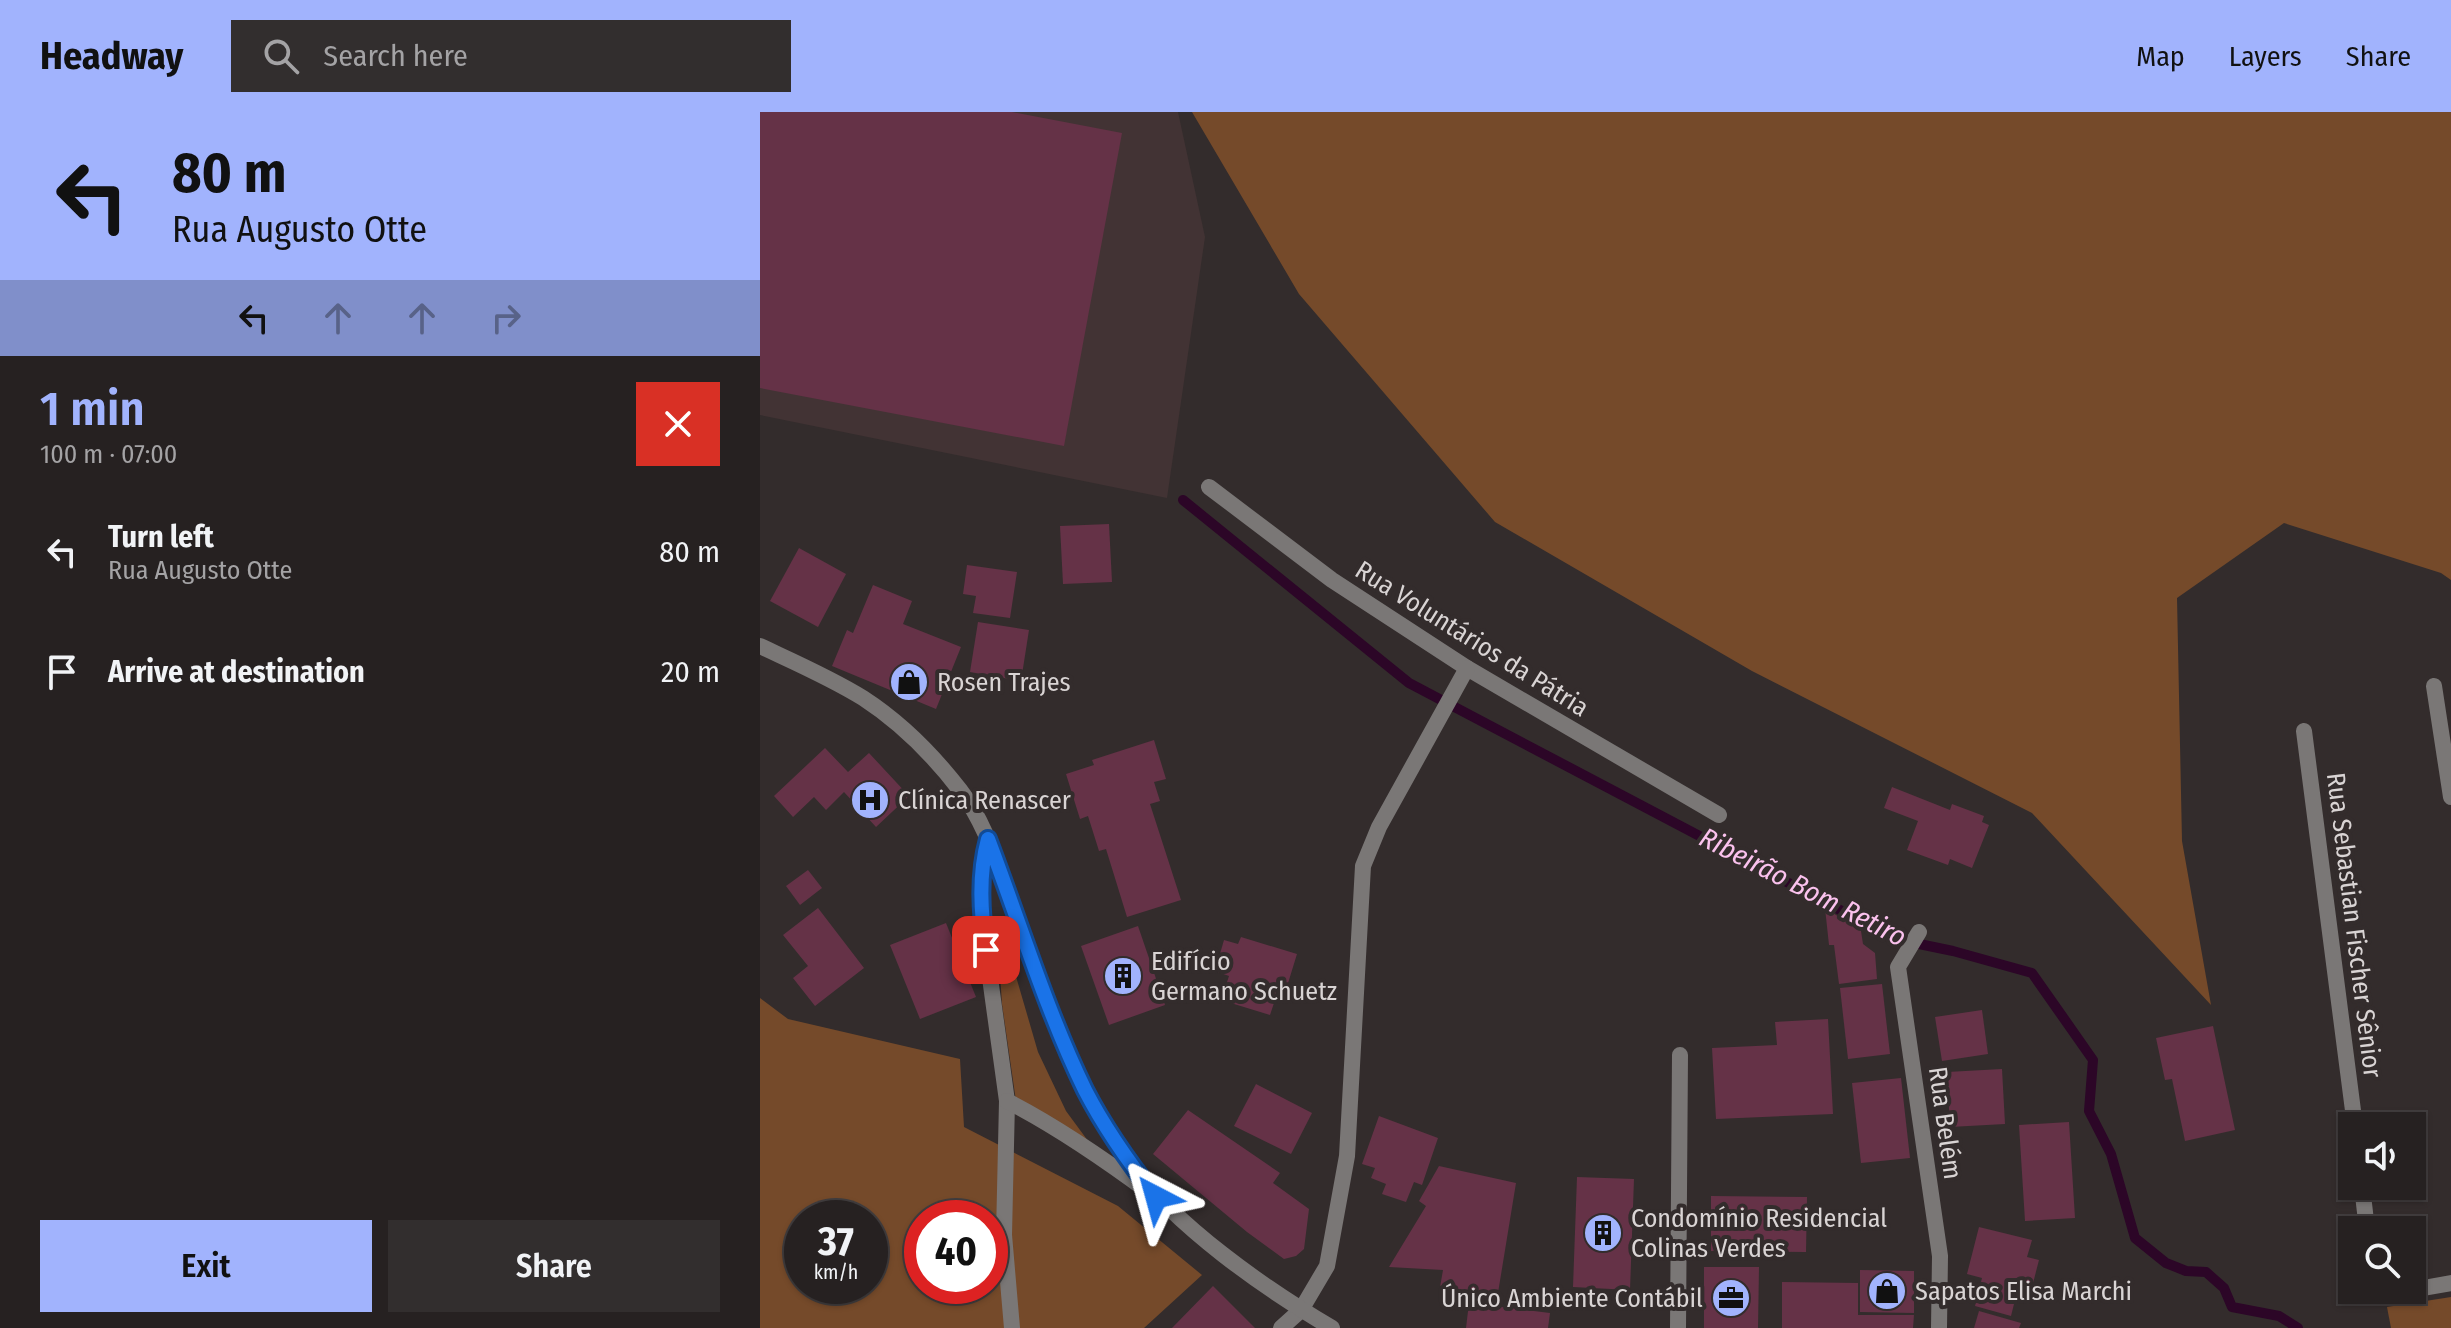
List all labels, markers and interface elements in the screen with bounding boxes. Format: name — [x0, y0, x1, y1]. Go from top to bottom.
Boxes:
search box — [231, 20, 791, 92]
text: Headway — [40, 33, 183, 79]
icon: search — [259, 34, 303, 78]
text: Search here — [323, 38, 468, 74]
text: Map — [2136, 40, 2185, 73]
text: Layers — [2229, 40, 2302, 73]
text: Share — [2346, 40, 2411, 73]
text: 80 m — [172, 140, 287, 207]
icon: left — [40, 144, 144, 248]
text: Rua Augusto Otte — [172, 208, 427, 252]
icon: left — [232, 296, 276, 340]
icon: ahead — [316, 296, 360, 340]
icon: ahead — [400, 296, 444, 340]
icon: right — [484, 296, 528, 340]
text: 1 min — [40, 380, 145, 438]
button: close — [636, 382, 720, 466]
text: 100 m · 07:00 — [40, 439, 177, 470]
text: Turn left — [108, 519, 214, 555]
icon: left — [40, 530, 84, 574]
text: 80 m — [659, 534, 720, 570]
text: Rua Augusto Otte — [108, 555, 292, 586]
street label: Rua Voluntários da Pátria — [1350, 555, 1594, 723]
icon: arrive — [40, 650, 84, 694]
text: Arrive at destination — [108, 654, 365, 690]
text: 20 m — [661, 654, 720, 690]
shop icon: Rosen Trajes — [888, 661, 930, 703]
place label: Rosen Trajes — [937, 667, 1071, 698]
street label: Rua Sebastian Fischer Sênior — [2320, 771, 2388, 1079]
hospital icon: Clínica Renascer — [849, 779, 891, 821]
place label: Clínica Renascer — [898, 785, 1071, 816]
water label: Ribeirão Bom Retiro — [1694, 821, 1912, 953]
pin — [952, 916, 1020, 984]
icon: arrive — [964, 928, 1008, 972]
place label: Edifício Germano Schuetz — [1151, 946, 1337, 1007]
building icon: Edifício Germano Schuetz — [1102, 955, 1144, 997]
street label: Rua Belém — [1922, 1065, 1968, 1181]
map controls — [2338, 1112, 2426, 1304]
button: sound — [2338, 1112, 2426, 1200]
position arrow — [1114, 1155, 1198, 1239]
speed limit sign: 40 — [904, 1200, 1008, 1304]
place label: Condomínio Residencial Colinas Verdes — [1631, 1203, 1887, 1264]
building icon: Condomínio Residencial Colinas Verdes — [1582, 1212, 1624, 1254]
button: search — [2338, 1216, 2426, 1304]
text: 37 — [818, 1218, 854, 1266]
button: Exit — [40, 1220, 372, 1312]
button: Share — [388, 1220, 720, 1312]
text: km/h — [814, 1260, 858, 1284]
shop icon: Sapatos Elisa Marchi — [1866, 1270, 1908, 1312]
place label: Sapatos Elisa Marchi — [1915, 1276, 2132, 1307]
office icon: Único Ambiente Contábil — [1710, 1277, 1752, 1319]
place label: Único Ambiente Contábil — [1441, 1283, 1703, 1314]

